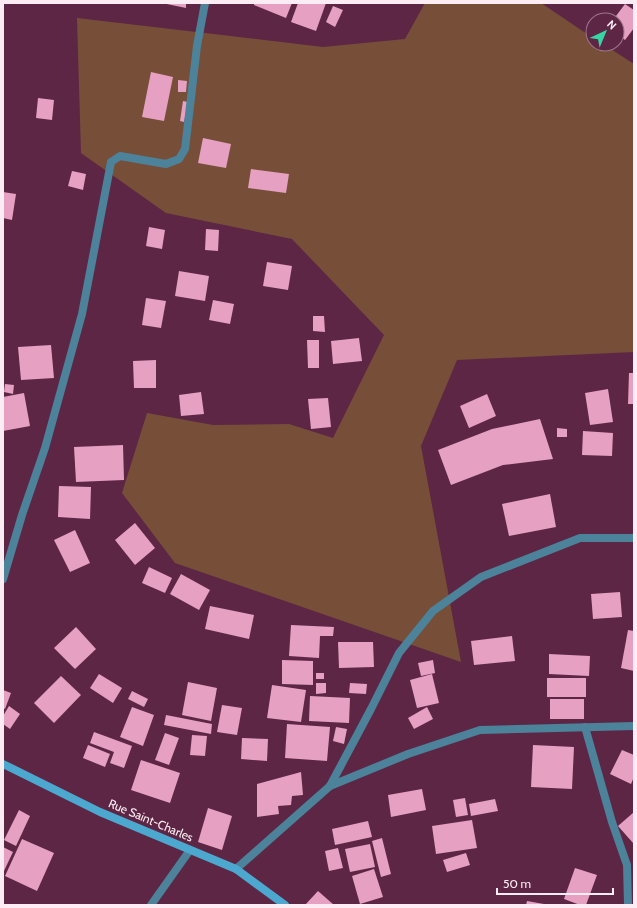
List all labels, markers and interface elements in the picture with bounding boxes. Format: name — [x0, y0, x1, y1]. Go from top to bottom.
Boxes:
north arrow — [585, 12, 625, 52]
text: N — [604, 17, 620, 33]
street label: Rue Saint-Charles — [106, 795, 196, 845]
scale bar — [497, 870, 613, 896]
text: 50 m — [503, 876, 531, 891]

